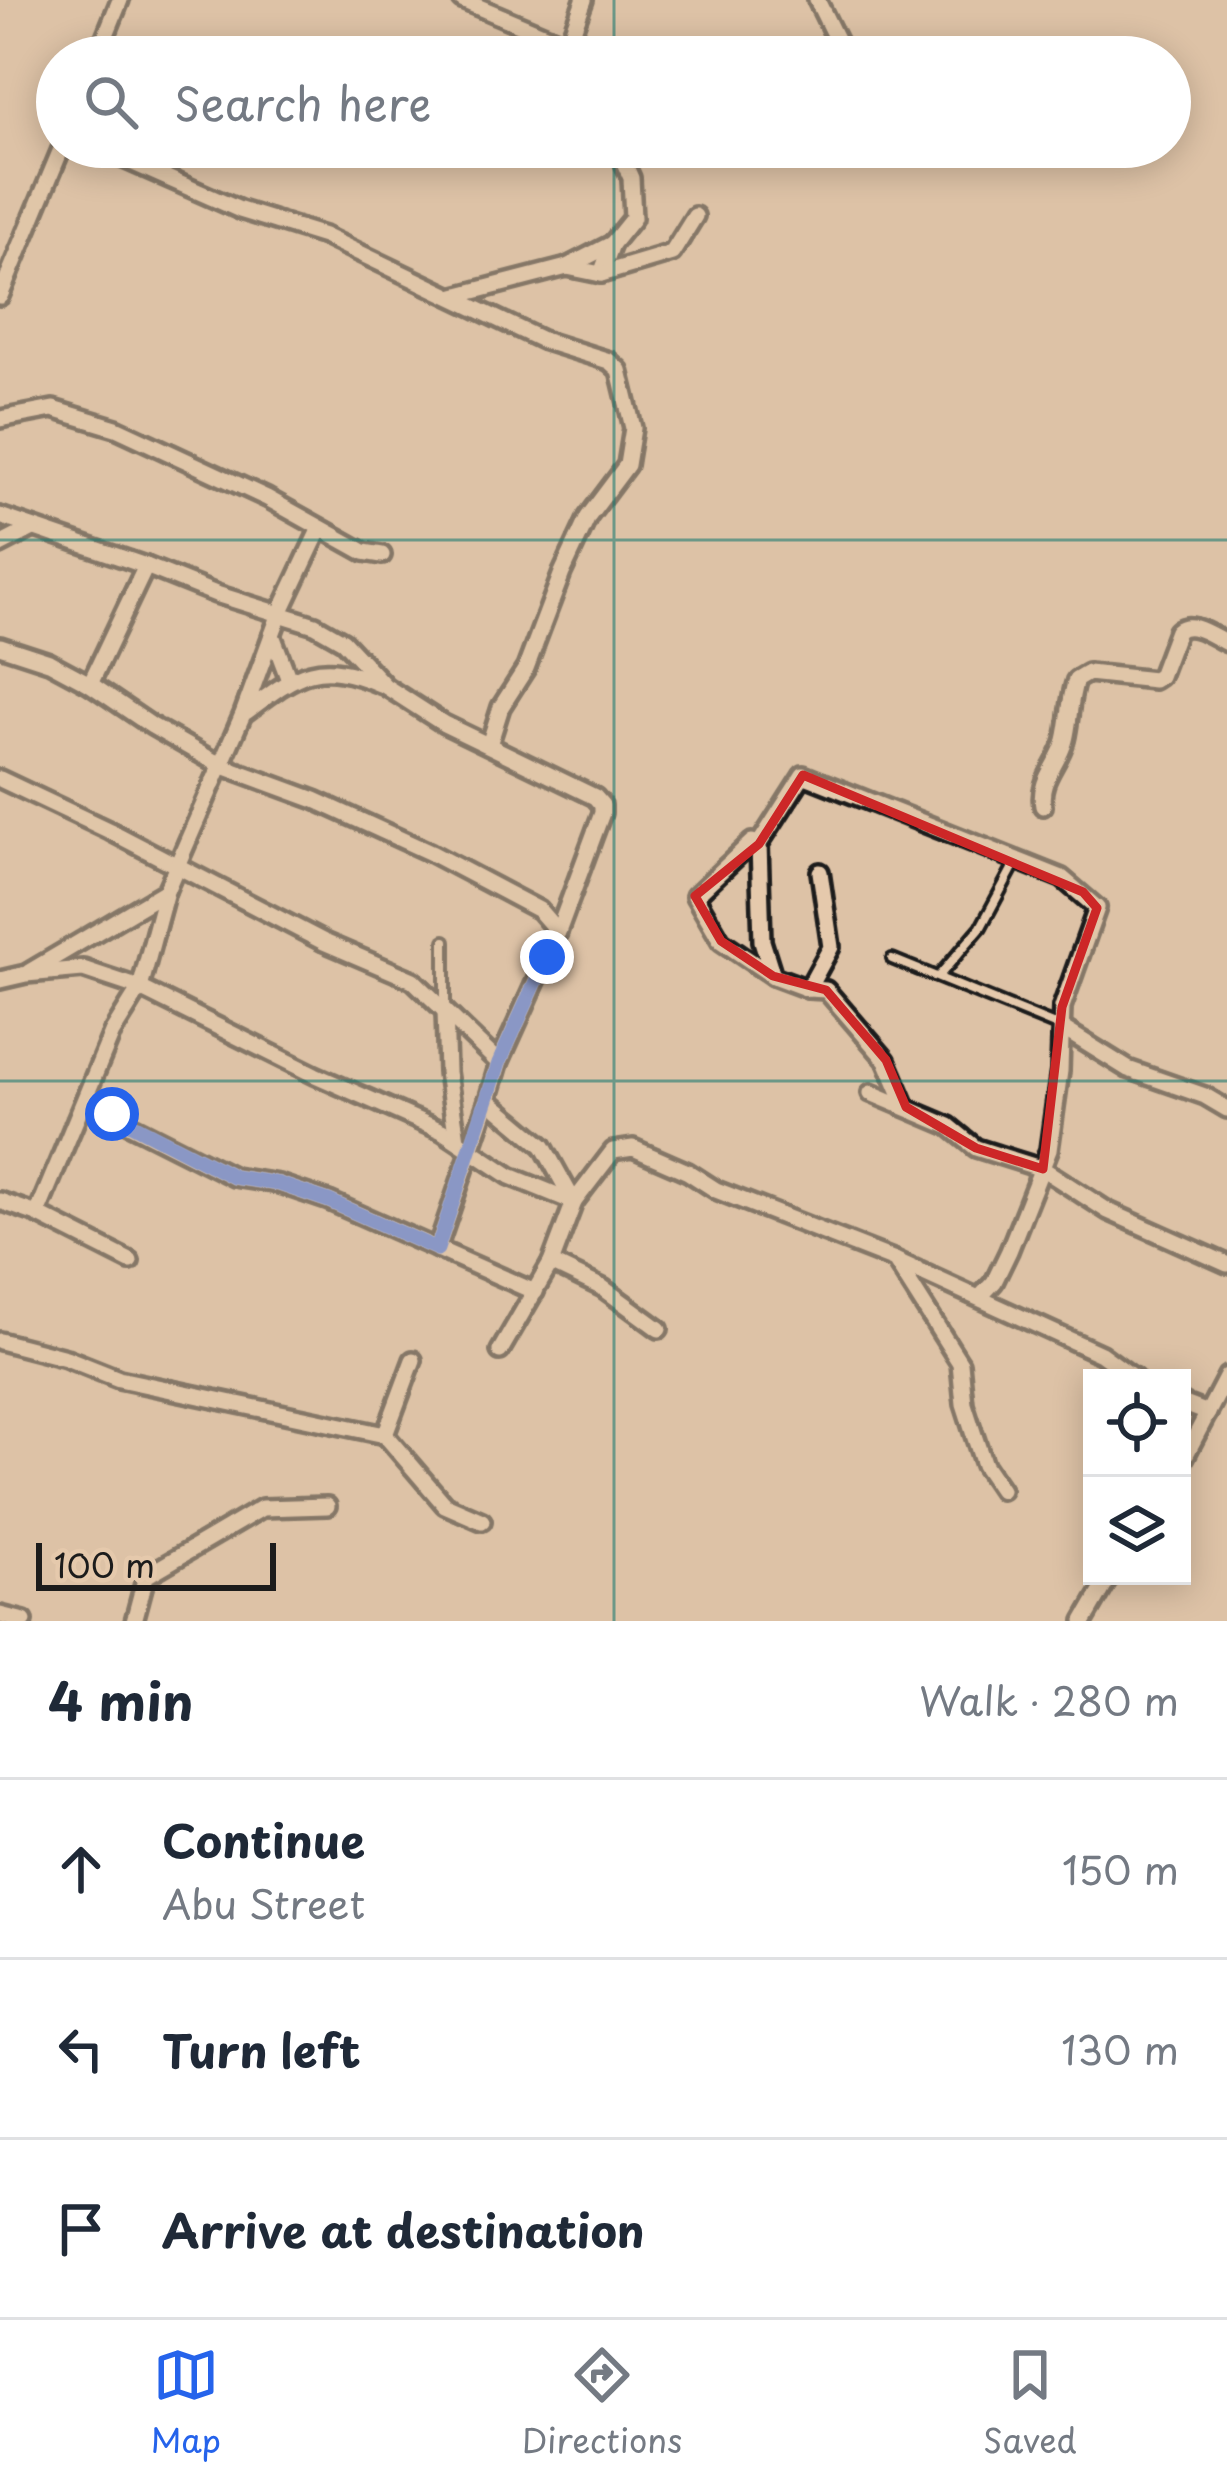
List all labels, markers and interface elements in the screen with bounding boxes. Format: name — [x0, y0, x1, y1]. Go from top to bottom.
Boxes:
search box — [36, 36, 1191, 168]
text: Search here — [174, 68, 431, 136]
icon: search — [78, 69, 144, 135]
route end — [520, 930, 574, 984]
route start — [85, 1087, 139, 1141]
map controls — [1083, 1369, 1191, 1585]
button: locate — [1083, 1369, 1191, 1477]
button: layers — [1083, 1477, 1191, 1585]
scale bar — [36, 1537, 276, 1590]
text: 100 m — [54, 1539, 155, 1589]
text: 4 min — [48, 1661, 193, 1738]
text: Walk · 280 m — [919, 1670, 1179, 1729]
text: Continue — [162, 1805, 365, 1873]
icon: ahead — [48, 1836, 114, 1902]
text: 150 m — [1062, 1839, 1179, 1898]
text: Abu Street — [162, 1873, 365, 1932]
text: Turn left — [162, 2015, 361, 2083]
icon: left — [48, 2016, 114, 2082]
text: 130 m — [1061, 2019, 1179, 2078]
text: Arrive at destination — [162, 2195, 645, 2263]
icon: arrive — [48, 2196, 114, 2262]
tab: Map — [150, 2342, 221, 2464]
tab: Directions — [522, 2342, 682, 2464]
tab: Saved — [983, 2342, 1077, 2464]

